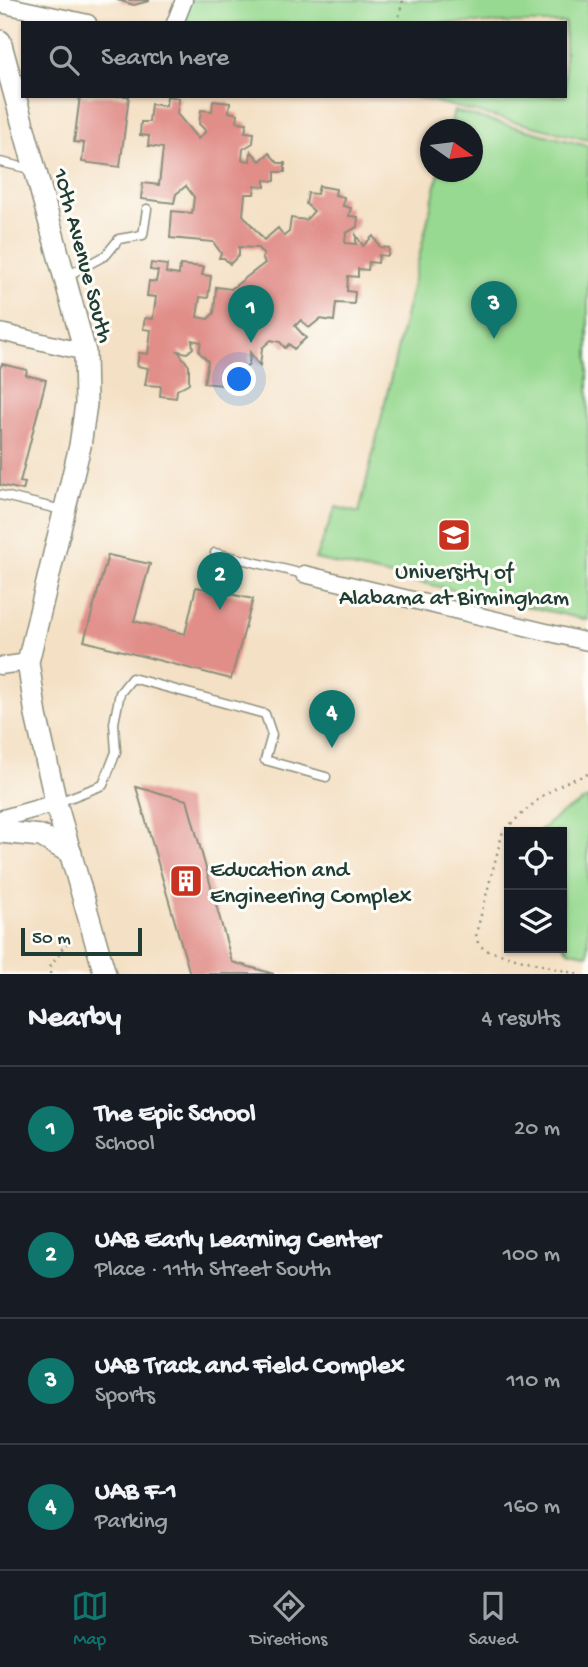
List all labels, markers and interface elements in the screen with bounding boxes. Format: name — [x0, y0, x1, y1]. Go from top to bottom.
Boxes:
search box — [21, 21, 567, 98]
icon: search — [45, 41, 83, 79]
text: Search here — [101, 44, 229, 75]
north arrow — [420, 119, 483, 182]
street label: 10th Avenue South — [45, 165, 118, 346]
pin: 3 — [471, 281, 517, 339]
pin: 1 — [228, 285, 274, 343]
your location — [222, 362, 256, 396]
school or university icon: University of Alabama at Birmingham — [435, 516, 473, 554]
pin: 2 — [197, 552, 243, 610]
place label: University of Alabama at Birmingham — [339, 560, 569, 613]
pin: 4 — [309, 690, 355, 748]
map controls — [504, 827, 567, 953]
button: locate — [504, 827, 567, 890]
place label: Education and Engineering Complex — [210, 858, 412, 911]
building icon: Education and Engineering Complex — [167, 862, 205, 900]
button: layers — [504, 890, 567, 953]
scale bar — [21, 925, 142, 957]
text: 50 m — [32, 928, 71, 951]
text: Nearby — [28, 1002, 121, 1037]
text: 4 results — [481, 1006, 560, 1033]
text: The Epic School — [95, 1100, 256, 1131]
text: 1 — [46, 1116, 56, 1143]
text: 20 m — [514, 1116, 560, 1143]
text: School — [95, 1131, 155, 1158]
text: UAB Early Learning Center — [95, 1226, 380, 1257]
text: 2 — [45, 1242, 57, 1269]
text: 100 m — [503, 1242, 560, 1269]
text: Place · 11th Street South — [95, 1257, 331, 1284]
text: UAB Track and Field Complex — [95, 1352, 404, 1383]
text: 3 — [45, 1368, 57, 1395]
text: 110 m — [507, 1368, 560, 1395]
text: Sports — [95, 1383, 155, 1410]
text: UAB F-1 — [95, 1478, 177, 1509]
text: 4 — [46, 1494, 56, 1521]
text: 160 m — [504, 1494, 560, 1521]
text: Parking — [95, 1509, 168, 1536]
tab: Map — [71, 1587, 109, 1652]
tab: Directions — [250, 1587, 327, 1652]
tab: Saved — [469, 1587, 517, 1652]

